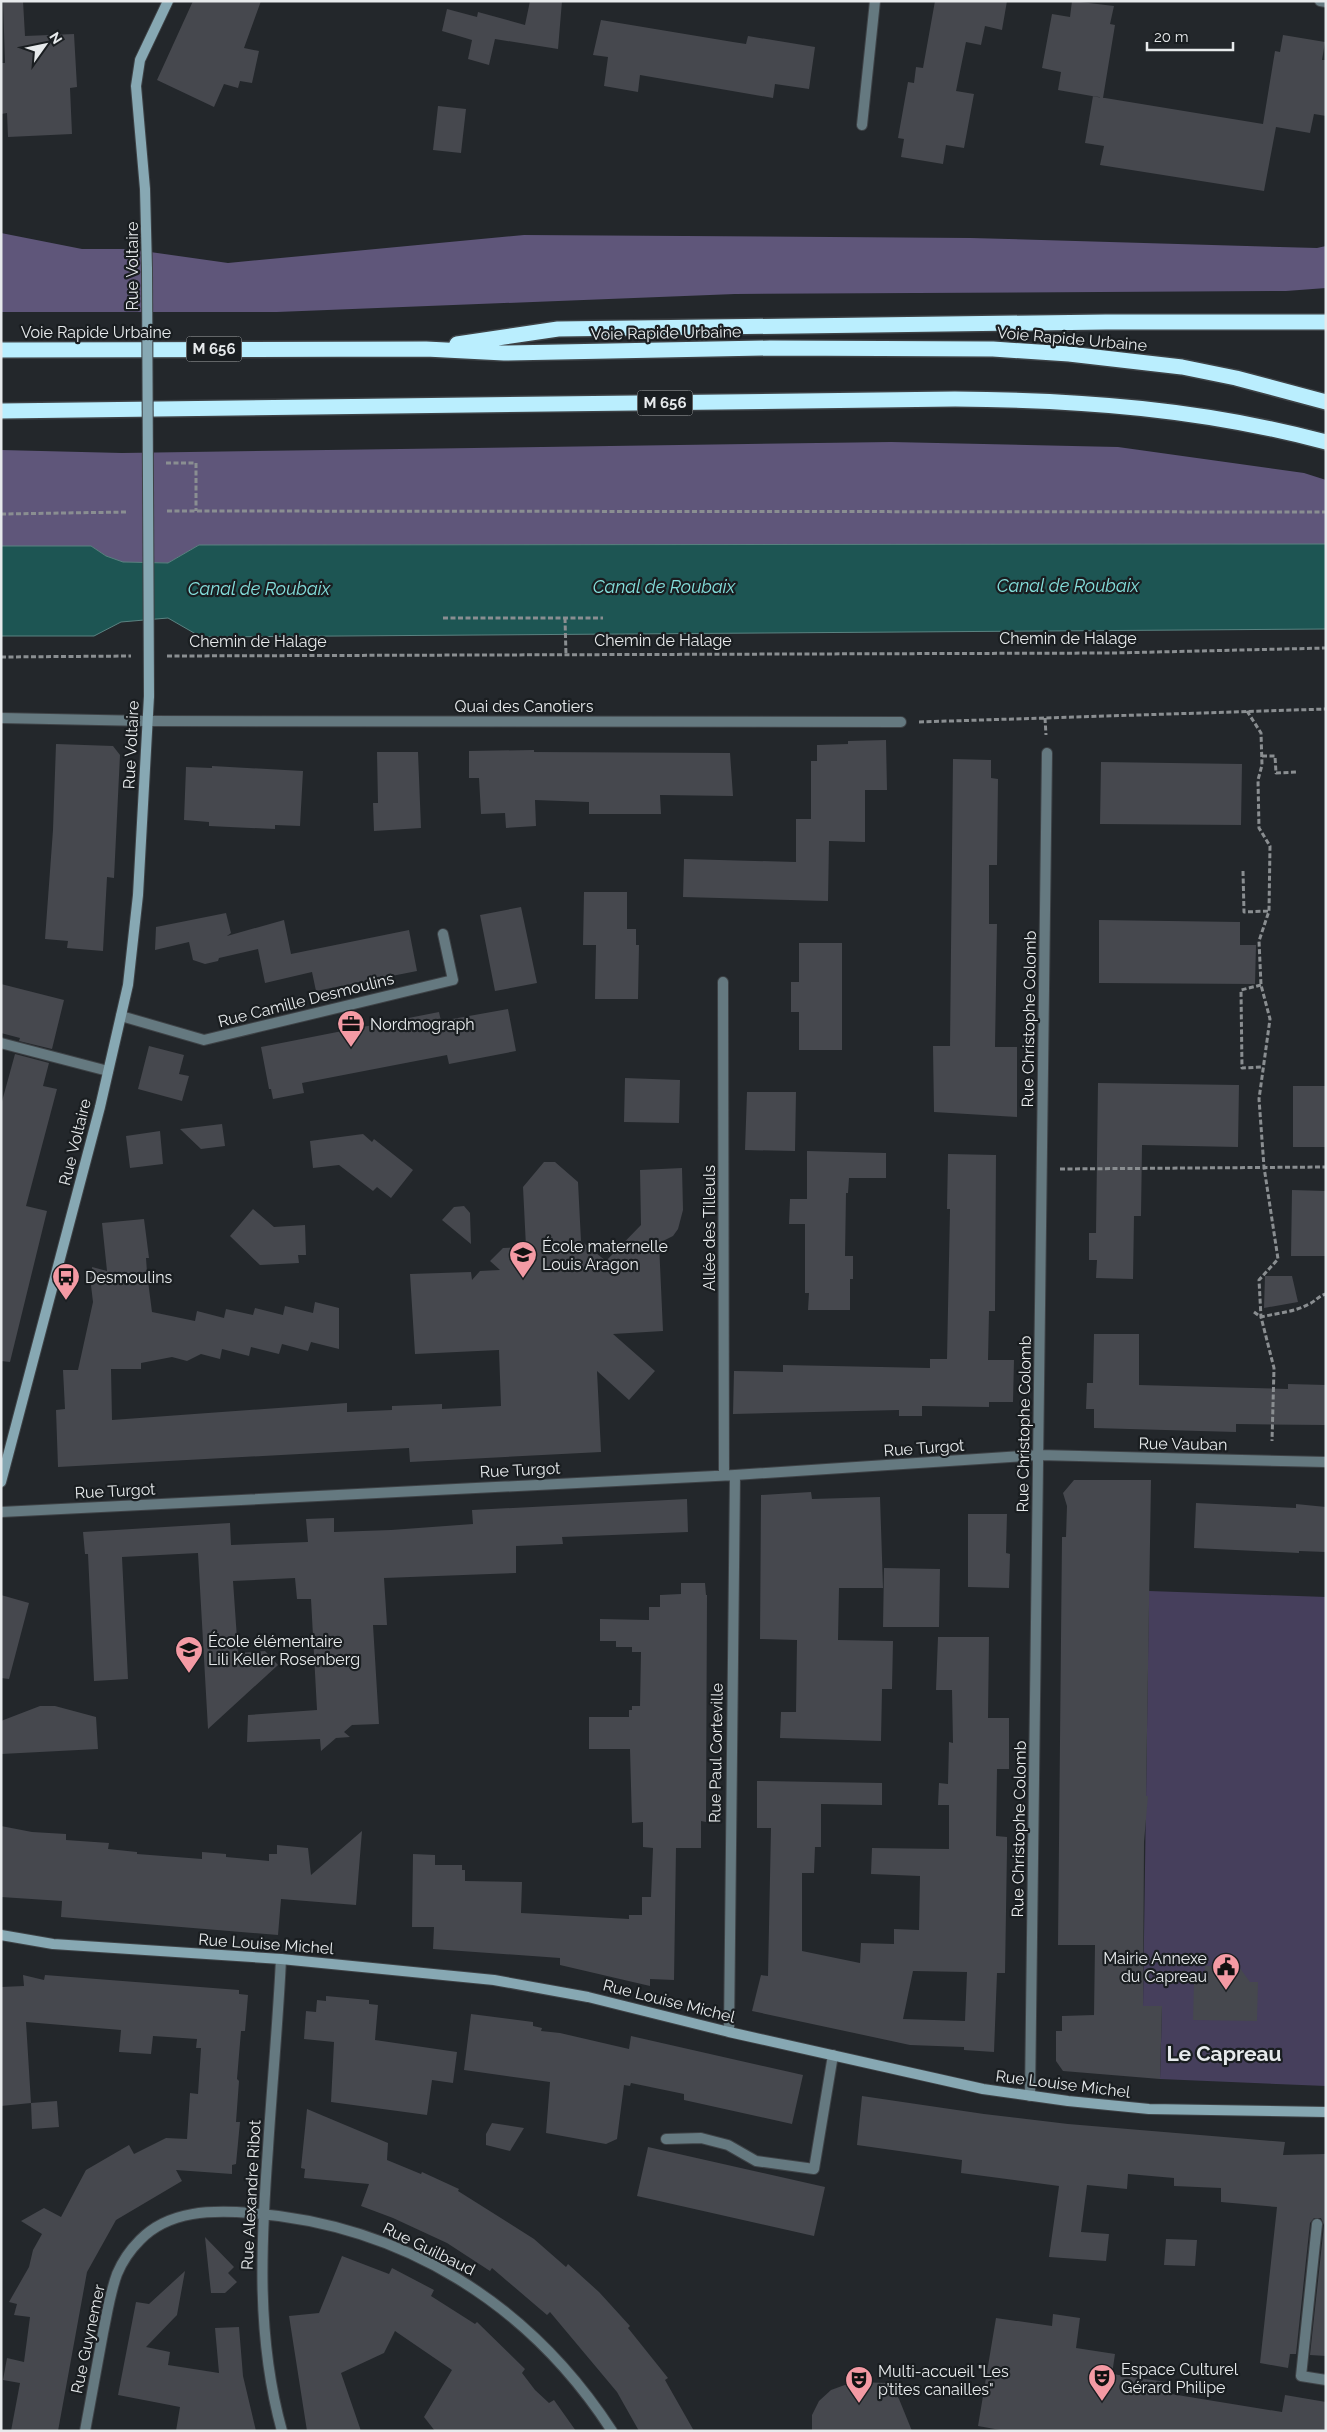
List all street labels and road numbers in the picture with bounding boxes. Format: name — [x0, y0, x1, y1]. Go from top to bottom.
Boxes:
street label: Rue Voltaire — [123, 222, 142, 310]
street label: Voie Rapide Urbaine — [591, 322, 741, 344]
street label: Voie Rapide Urbaine — [21, 323, 171, 342]
street label: Voie Rapide Urbaine — [996, 323, 1148, 355]
road number: M 656 — [186, 336, 242, 362]
road number: M 656 — [638, 390, 692, 416]
street label: Chemin de Halage — [999, 629, 1137, 648]
street label: Chemin de Halage — [594, 631, 732, 650]
street label: Chemin de Halage — [189, 632, 327, 651]
street label: Quai des Canotiers — [455, 697, 594, 716]
street label: Rue Voltaire — [119, 700, 143, 790]
street label: Rue Christophe Colomb — [1018, 930, 1040, 1108]
street label: Rue Camille Desmoulins — [216, 969, 396, 1031]
street label: Rue Voltaire — [55, 1097, 95, 1187]
street label: Allée des Tilleuls — [700, 1165, 719, 1291]
street label: Rue Christophe Colomb — [1013, 1335, 1035, 1513]
street label: Rue Vauban — [1138, 1434, 1228, 1454]
street label: Rue Turgot — [883, 1436, 966, 1460]
street label: Rue Turgot — [479, 1458, 561, 1482]
street label: Rue Turgot — [74, 1479, 156, 1503]
street label: Rue Paul Corteville — [705, 1683, 727, 1823]
street label: Rue Christophe Colomb — [1008, 1740, 1030, 1918]
street label: Rue Louise Michel — [198, 1930, 335, 1958]
street label: Rue Louise Michel — [601, 1975, 738, 2027]
street label: Rue Louise Michel — [995, 2066, 1132, 2102]
street label: Rue Alexandre Ribot — [238, 2119, 264, 2271]
street label: Rue Guilbaud — [380, 2219, 478, 2280]
street label: Rue Guynemer — [67, 2282, 109, 2395]

